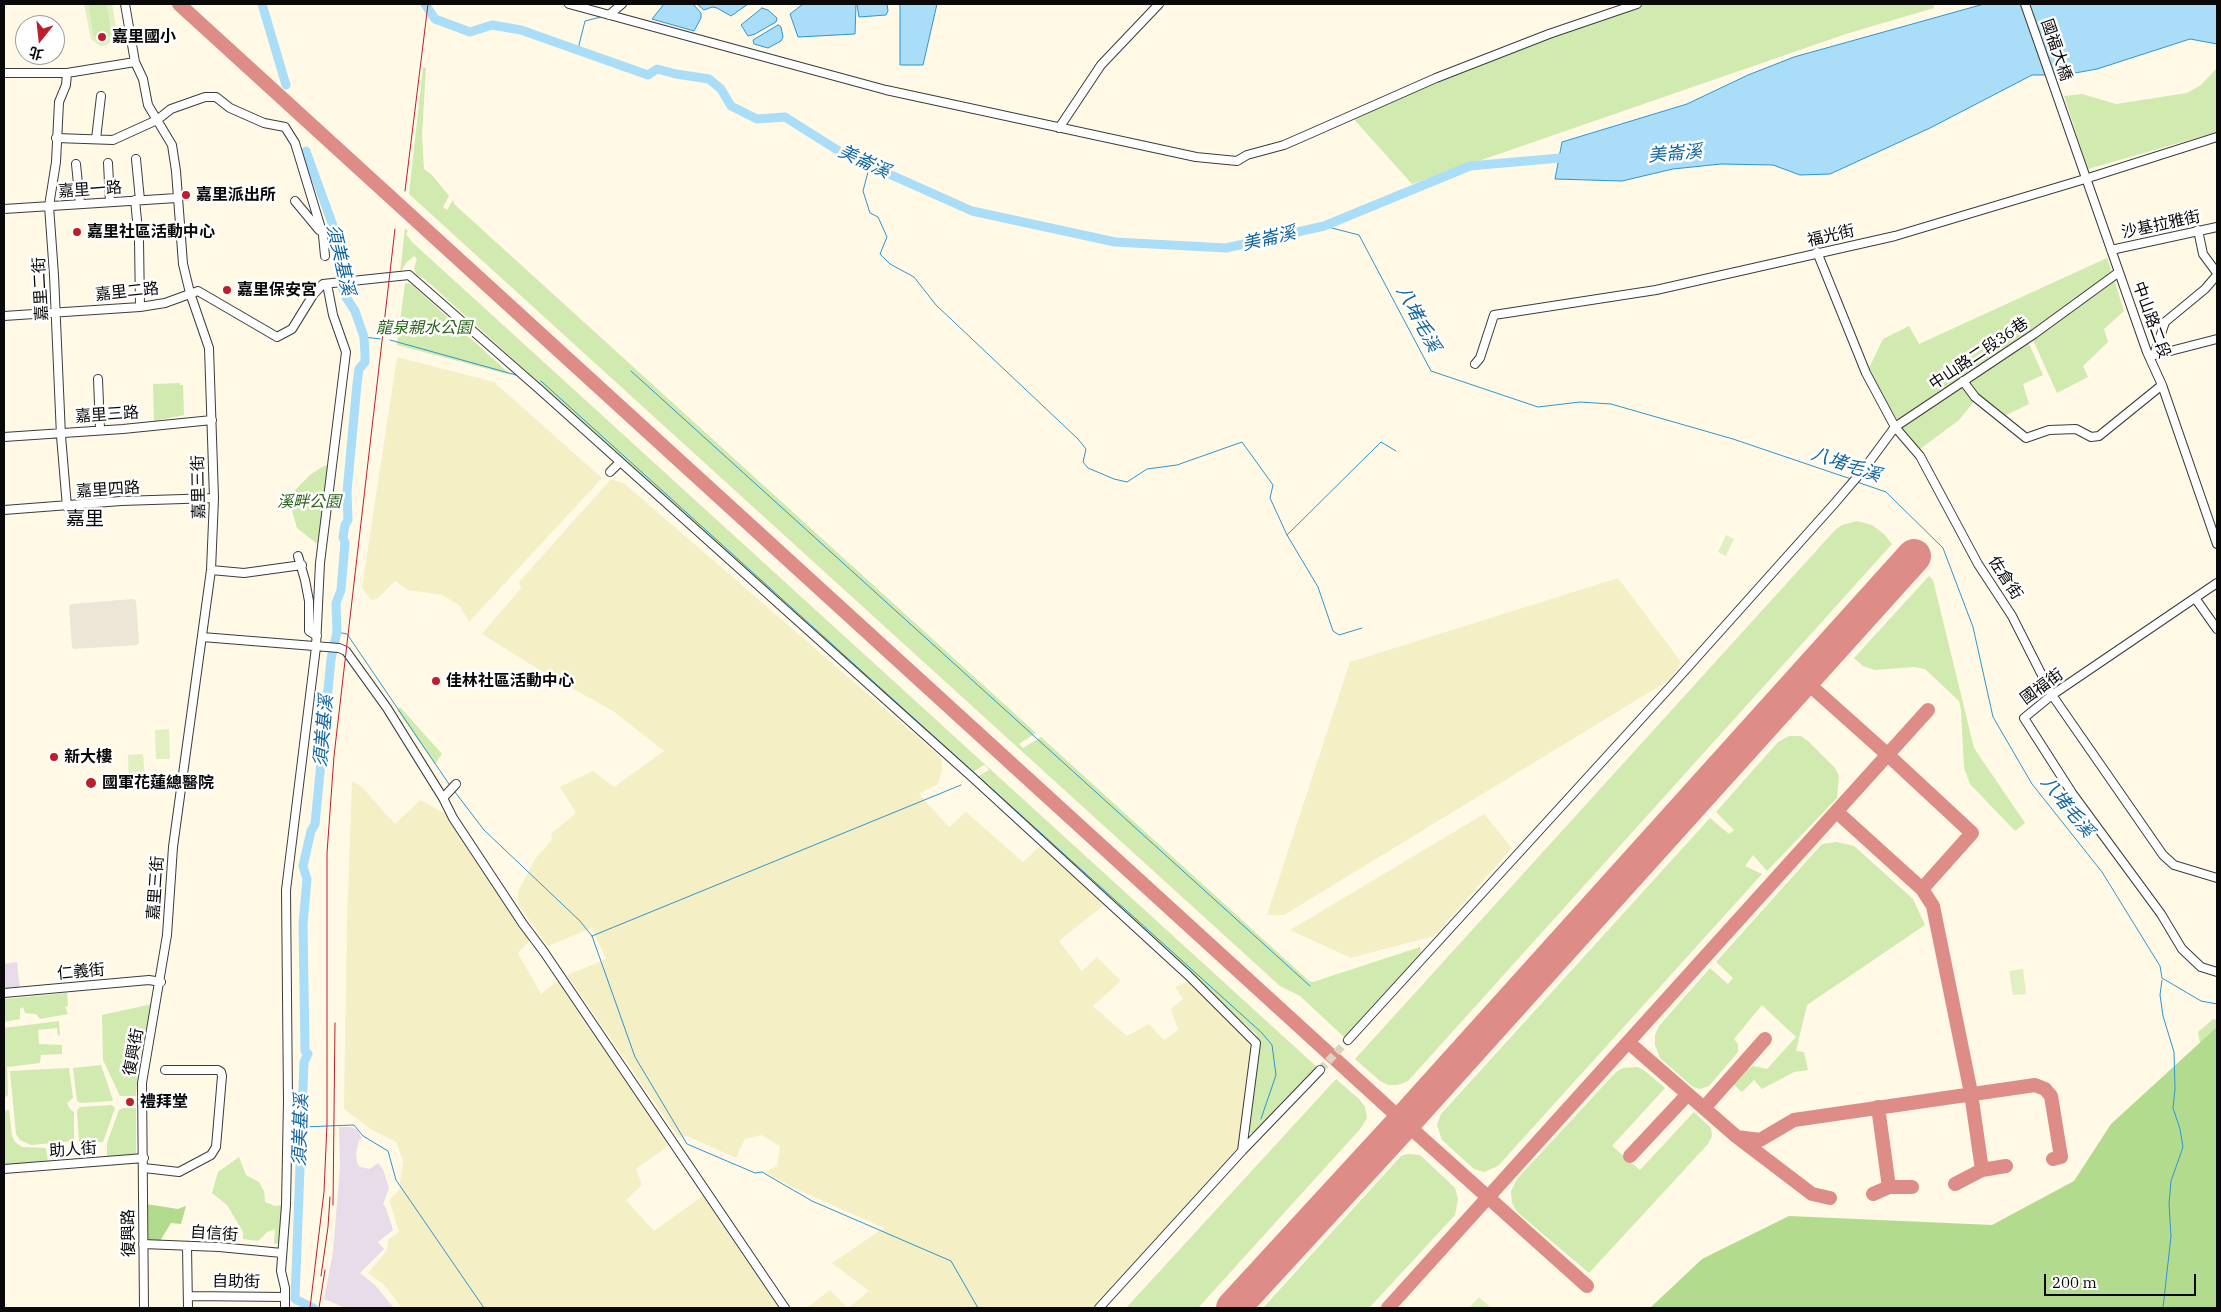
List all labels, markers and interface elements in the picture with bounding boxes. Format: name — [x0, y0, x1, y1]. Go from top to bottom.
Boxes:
north arrow — [15, 15, 65, 65]
street label: 國福大橋 — [2037, 17, 2075, 83]
place label: 嘉里國小 — [112, 27, 176, 47]
marker: 嘉里國小 — [96, 31, 108, 43]
text: 北 — [27, 43, 45, 64]
water label: 美崙溪 — [835, 141, 893, 183]
water label: 美崙溪 — [1647, 141, 1703, 167]
street label: 嘉里一路 — [57, 178, 123, 202]
place label: 嘉里派出所 — [196, 185, 276, 205]
marker: 嘉里派出所 — [180, 189, 192, 201]
street label: 沙基拉雅街 — [2120, 207, 2202, 243]
street label: 福光街 — [1805, 221, 1857, 251]
place label: 嘉里社區活動中心 — [87, 222, 215, 242]
water label: 須美基溪 — [321, 222, 359, 298]
water label: 美崙溪 — [1240, 222, 1298, 256]
marker: 嘉里社區活動中心 — [71, 226, 83, 238]
street label: 嘉里二街 — [30, 257, 52, 321]
street label: 嘉里二路 — [94, 279, 160, 305]
street label: 中山路二段 — [2128, 279, 2174, 361]
place label: 嘉里保安宮 — [237, 280, 317, 300]
water label: 八堵毛溪 — [1392, 282, 1444, 356]
marker: 嘉里保安宮 — [221, 284, 233, 296]
street label: 中山路二段36巷 — [1926, 314, 2032, 394]
park label: 龍泉親水公園 — [376, 318, 472, 338]
street label: 嘉里三路 — [74, 403, 140, 427]
water label: 八堵毛溪 — [1808, 443, 1884, 487]
street label: 嘉里三街 — [189, 455, 209, 519]
street label: 嘉里四路 — [75, 478, 141, 502]
park label: 溪畔公園 — [277, 492, 341, 512]
district label: 嘉里 — [66, 509, 104, 531]
street label: 佐倉街 — [1984, 553, 2026, 603]
street label: 國福街 — [2017, 665, 2067, 709]
place label: 佳林社區活動中心 — [446, 671, 574, 691]
marker: 佳林社區活動中心 — [430, 675, 442, 687]
water label: 須美基溪 — [310, 694, 338, 768]
place label: 新大樓 — [64, 747, 112, 767]
marker: 新大樓 — [48, 751, 60, 763]
water label: 八堵毛溪 — [2036, 772, 2098, 842]
place label: 國軍花蓮總醫院 — [102, 773, 214, 793]
marker: 國軍花蓮總醫院 — [84, 776, 98, 790]
street label: 嘉里三街 — [144, 855, 168, 921]
street label: 仁義街 — [56, 960, 106, 984]
street label: 復興街 — [120, 1027, 148, 1077]
place label: 禮拜堂 — [140, 1092, 188, 1112]
water label: 須美基溪 — [289, 1094, 313, 1166]
marker: 禮拜堂 — [124, 1096, 136, 1108]
street label: 助人街 — [48, 1139, 98, 1161]
street label: 復興路 — [119, 1209, 139, 1257]
street label: 自信街 — [189, 1223, 239, 1245]
scale bar — [2046, 1264, 2198, 1296]
street label: 自助街 — [212, 1272, 260, 1292]
text: 200 m — [2052, 1273, 2097, 1292]

